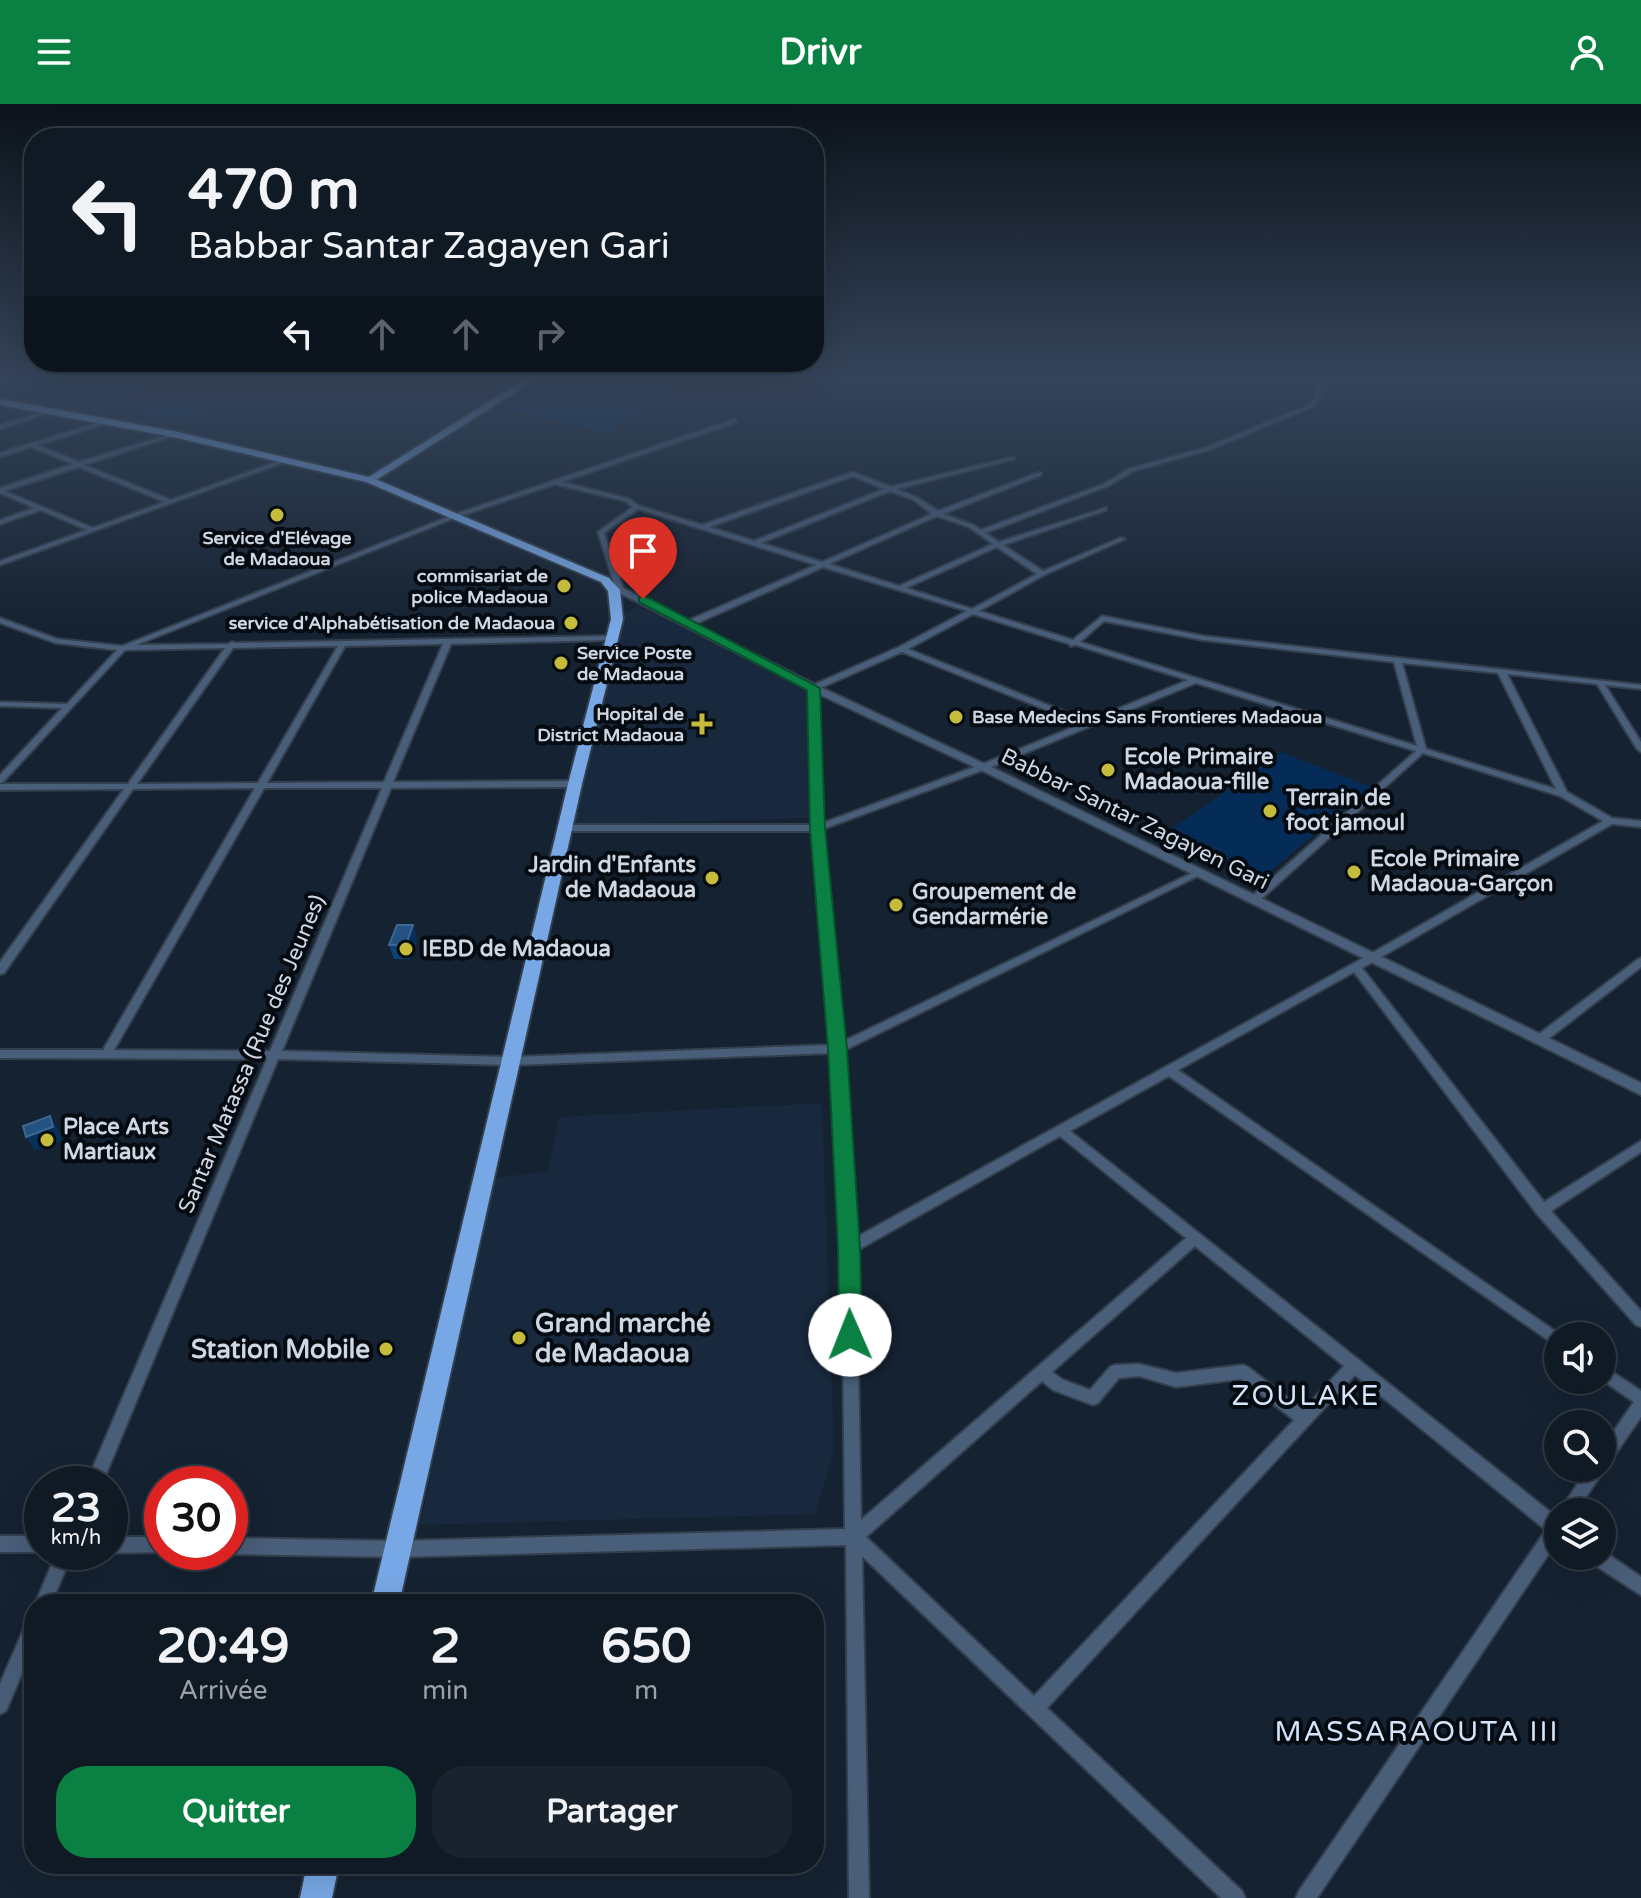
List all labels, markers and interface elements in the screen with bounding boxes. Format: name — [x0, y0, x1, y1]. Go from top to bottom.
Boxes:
icon: menu — [32, 30, 76, 74]
icon: person — [1565, 30, 1609, 74]
text: Drivr — [779, 31, 862, 74]
text: 470 m — [188, 157, 359, 224]
icon: left — [56, 160, 160, 264]
text: Babbar Santar Zagayen Gari — [188, 225, 670, 268]
icon: left — [276, 312, 320, 356]
icon: ahead — [360, 312, 404, 356]
icon: ahead — [444, 312, 488, 356]
icon: right — [528, 312, 572, 356]
marker: Service d'Elévage de Madaoua — [268, 506, 286, 524]
pin — [609, 517, 677, 599]
place label: Service d'Elévage de Madaoua — [202, 527, 352, 570]
icon: arrive — [621, 529, 665, 573]
place label: commisariat de police Madaoua — [411, 565, 548, 608]
marker: commisariat de police Madaoua — [555, 577, 573, 595]
place label: service d'Alphabétisation de Madaoua — [229, 612, 555, 634]
marker: service d'Alphabétisation de Madaoua — [562, 614, 580, 632]
place label: Service Poste de Madaoua — [577, 642, 692, 685]
marker: Service Poste de Madaoua — [552, 654, 570, 672]
place label: Hopital de District Madaoua — [537, 703, 684, 746]
place label: Base Medecins Sans Frontieres Madaoua — [972, 706, 1322, 728]
marker: Base Medecins Sans Frontieres Madaoua — [947, 708, 965, 726]
marker: Hopital de District Madaoua — [691, 713, 713, 735]
street label: Babbar Santar Zagayen Gari — [997, 743, 1273, 895]
place label: Ecole Primaire Madaoua-fille — [1124, 744, 1274, 795]
marker: Ecole Primaire Madaoua-fille — [1099, 761, 1117, 779]
place label: Terrain de foot jamoul — [1285, 785, 1405, 836]
marker: Terrain de foot jamoul — [1261, 802, 1279, 820]
place label: Ecole Primaire Madaoua-Garçon — [1370, 846, 1554, 897]
place label: Jardin d'Enfants de Madaoua — [528, 852, 696, 903]
marker: Ecole Primaire Madaoua-Garçon — [1345, 863, 1363, 881]
marker: Jardin d'Enfants de Madaoua — [703, 869, 721, 887]
place label: Groupement de Gendarmérie — [912, 879, 1076, 930]
street label: Santar Matassa (Rue des Jeunes) — [173, 891, 331, 1217]
marker: Groupement de Gendarmérie — [887, 896, 905, 914]
place label: IEBD de Madaoua — [422, 936, 611, 962]
marker: IEBD de Madaoua — [397, 940, 415, 958]
place label: Place Arts Martiaux — [63, 1114, 169, 1165]
marker: Place Arts Martiaux — [38, 1131, 56, 1149]
position arrow — [808, 1293, 892, 1377]
place label: Grand marché de Madaoua — [535, 1308, 711, 1369]
map controls — [1544, 1322, 1616, 1570]
button: sound — [1544, 1322, 1616, 1394]
marker: Grand marché de Madaoua — [510, 1329, 528, 1347]
place label: Station Mobile — [191, 1334, 370, 1365]
marker: Station Mobile — [377, 1340, 395, 1358]
district label: ZOULAKE — [1232, 1379, 1380, 1413]
button: search — [1544, 1410, 1616, 1482]
speed limit sign: 30 — [144, 1466, 248, 1570]
text: 23 — [51, 1484, 101, 1532]
button: layers — [1544, 1498, 1616, 1570]
text: km/h — [51, 1526, 101, 1550]
text: 20:49 — [157, 1618, 290, 1676]
text: 2 — [430, 1618, 460, 1676]
text: 650 — [601, 1618, 691, 1676]
text: Arrivée — [179, 1675, 267, 1706]
text: min — [422, 1675, 468, 1706]
text: m — [634, 1675, 658, 1706]
district label: MASSARAOUTA III — [1274, 1715, 1560, 1749]
button: Quitter — [56, 1766, 416, 1858]
button: Partager — [432, 1766, 792, 1858]

